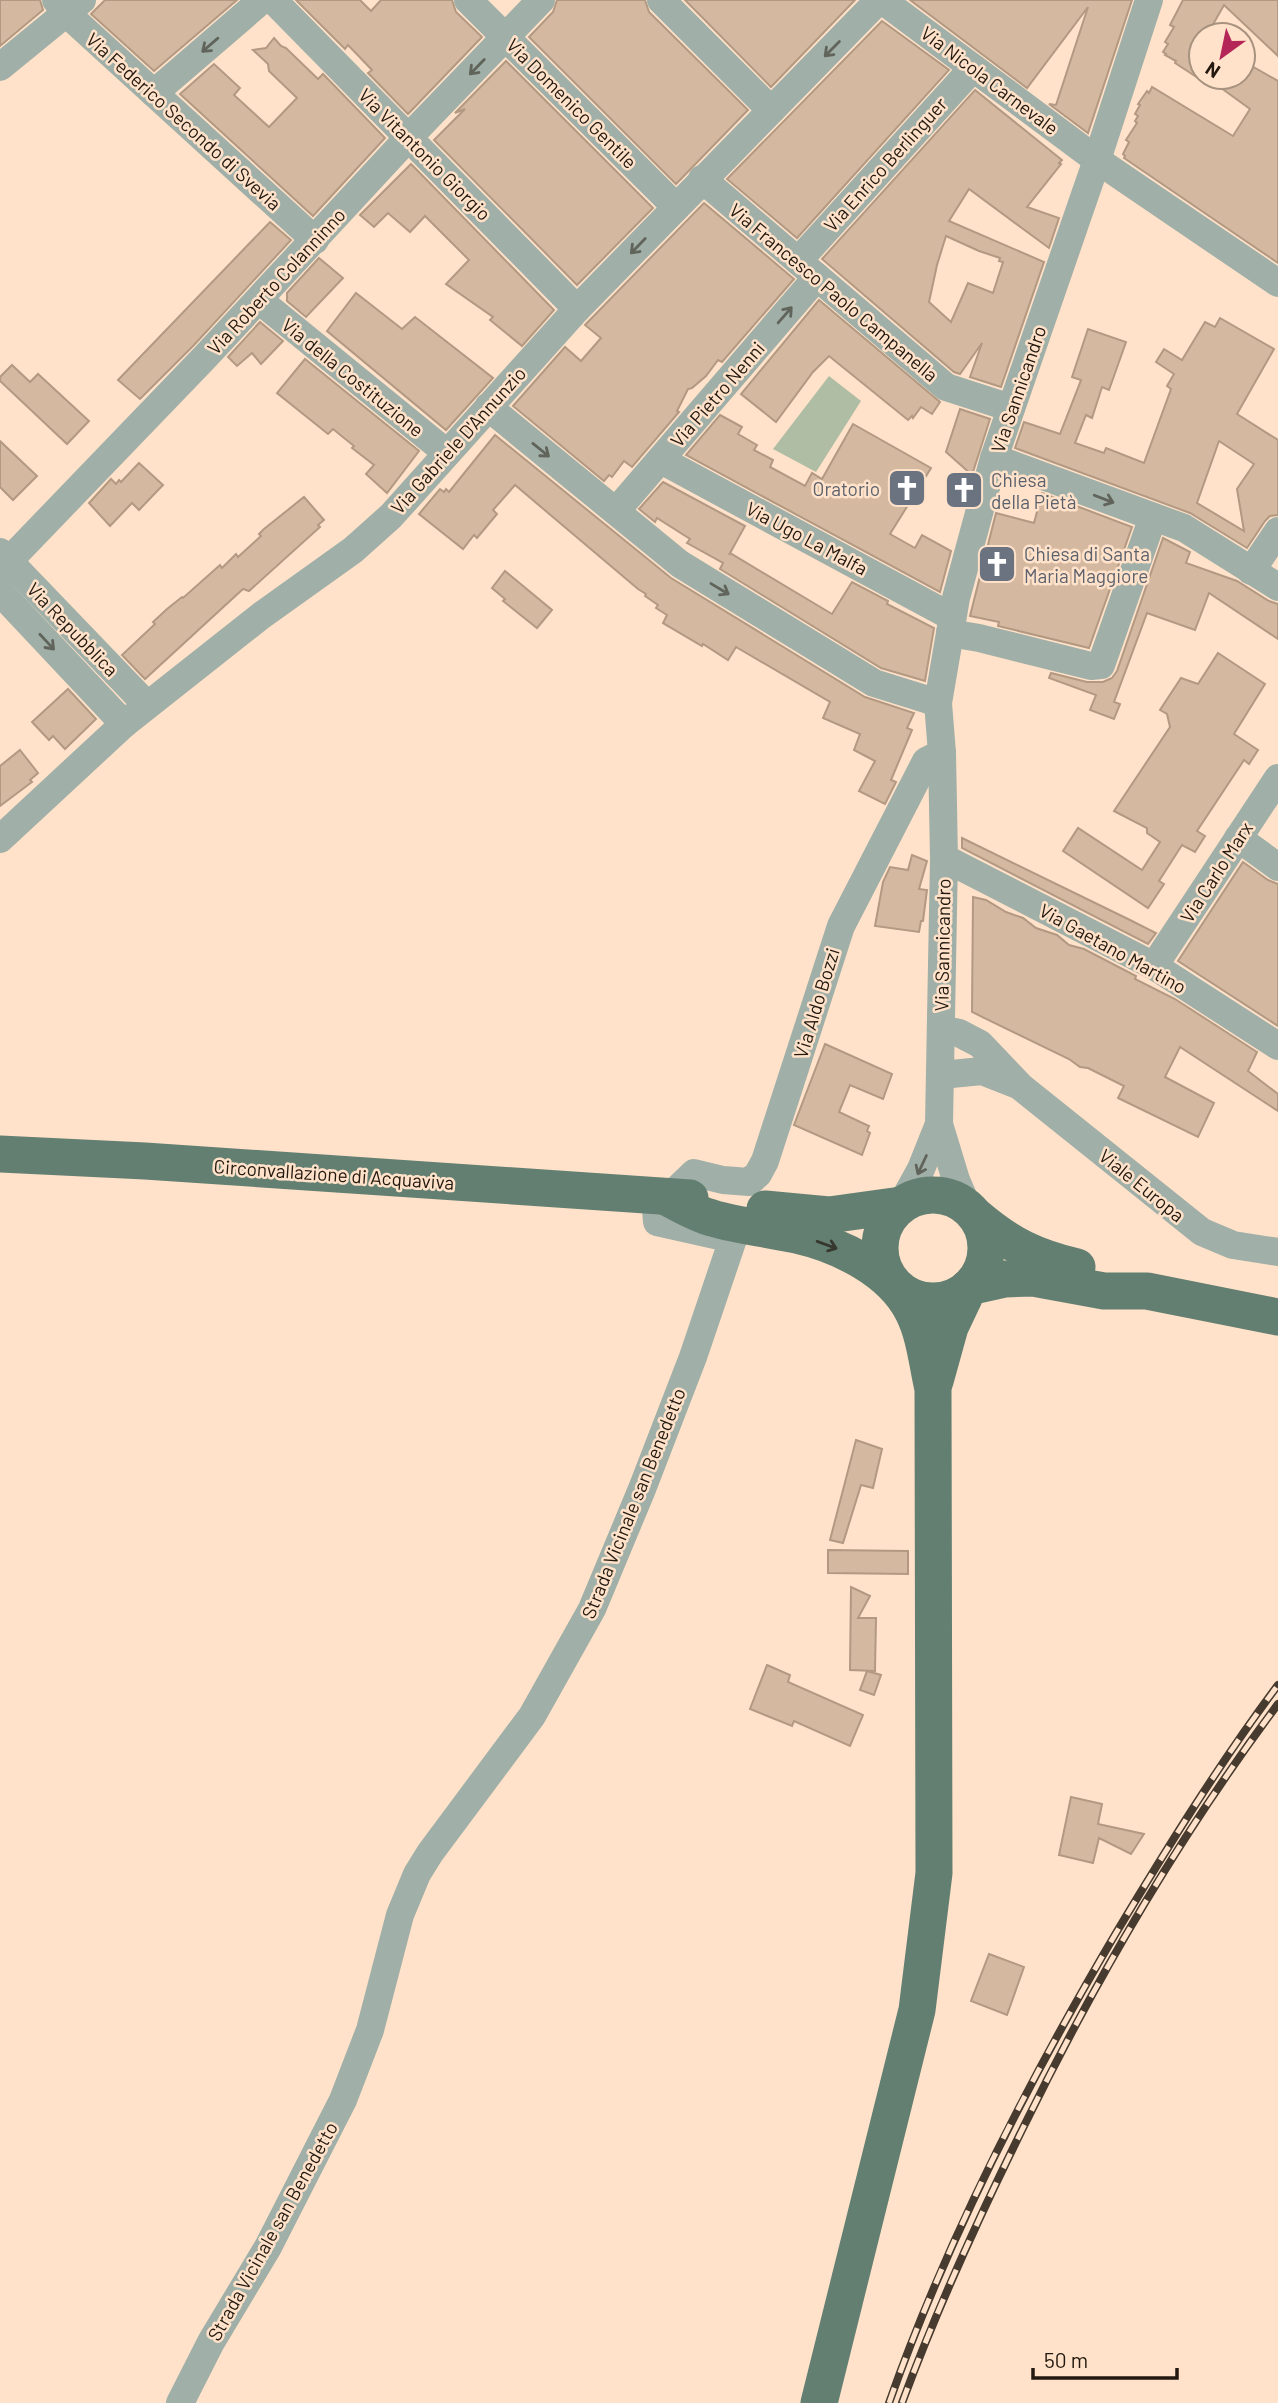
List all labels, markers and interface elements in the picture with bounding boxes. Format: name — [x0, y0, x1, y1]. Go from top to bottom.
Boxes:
street label: Via Nicola Carnevale — [917, 21, 1063, 139]
north arrow — [1187, 21, 1257, 91]
street label: Via Federico Secondo di Svevia — [82, 27, 286, 215]
street label: Via Domenico Gentile — [502, 33, 642, 173]
one-way arrow — [201, 37, 219, 53]
one-way arrow — [824, 41, 841, 58]
one-way arrow — [468, 58, 485, 75]
text: N — [1201, 58, 1224, 84]
street label: Via Vitantonio Giorgio — [354, 83, 496, 225]
street label: Via Enrico Berlinguer — [819, 92, 951, 236]
street label: Via Francesco Paolo Campanella — [725, 198, 943, 386]
street label: Via Roberto Colanninno — [202, 203, 350, 359]
one-way arrow — [629, 237, 646, 254]
one-way arrow — [777, 306, 793, 324]
street label: Via della Costituzione — [277, 313, 429, 441]
street label: Via Sannicandro — [985, 322, 1051, 456]
street label: Via Pietro Nenni — [665, 337, 769, 451]
street label: Via Gabriele D'Annunzio — [386, 362, 530, 518]
one-way arrow — [531, 442, 549, 457]
church icon: Oratorio — [886, 467, 928, 509]
place label: Chiesa della Pietà — [991, 468, 1076, 513]
church icon: Chiesa della Pietà — [943, 469, 985, 511]
place label: Oratorio — [813, 477, 880, 500]
one-way arrow — [1093, 494, 1114, 506]
street label: Via Ugo La Malfa — [742, 496, 872, 580]
place label: Chiesa di Santa Maria Maggiore — [1024, 542, 1150, 587]
church icon: Chiesa di Santa Maria Maggiore — [976, 543, 1018, 585]
street label: Via Repubblica — [23, 577, 123, 681]
one-way arrow — [710, 582, 730, 596]
one-way arrow — [38, 633, 55, 650]
street label: Via Carlo Marx — [1175, 817, 1257, 927]
street label: Via Sannicandro — [929, 878, 955, 1012]
street label: Via Gaetano Martino — [1036, 898, 1190, 998]
street label: Via Aldo Bozzi — [788, 945, 844, 1061]
street label: Viale Europa — [1095, 1144, 1189, 1226]
street label: Circonvallazione di Acquaviva — [213, 1154, 455, 1194]
one-way arrow — [915, 1154, 928, 1175]
one-way arrow — [815, 1240, 837, 1252]
street label: Strada Vicinale san Benedetto — [576, 1384, 690, 1622]
street label: Strada Vicinale san Benedetto — [202, 2117, 342, 2345]
scale bar — [1033, 2336, 1176, 2380]
text: 50 m — [1044, 2347, 1088, 2372]

